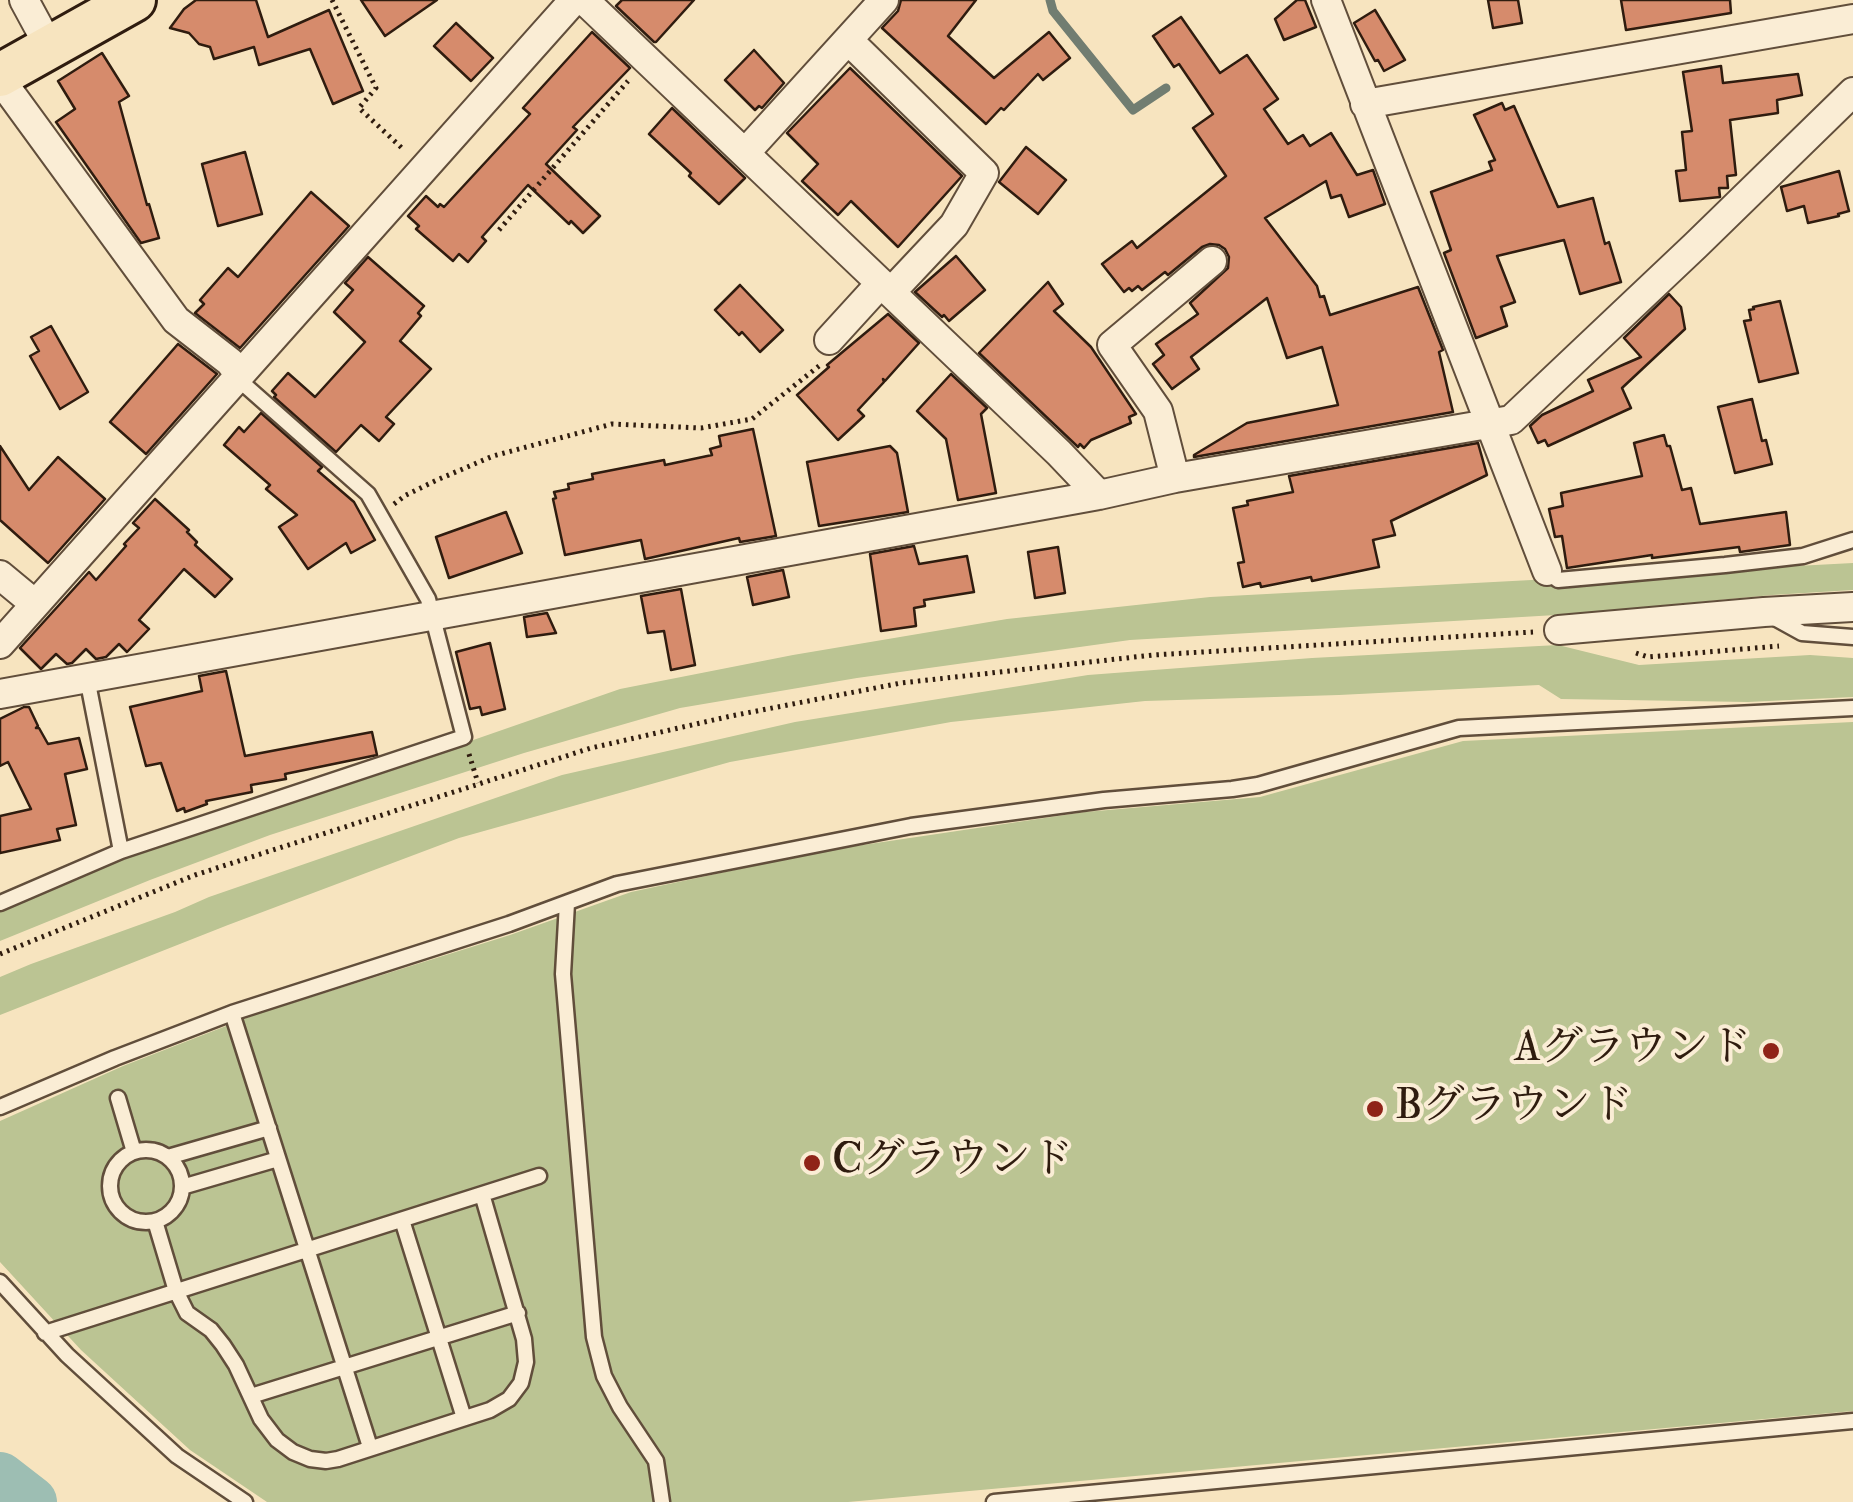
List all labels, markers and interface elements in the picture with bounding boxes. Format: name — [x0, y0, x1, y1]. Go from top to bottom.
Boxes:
place label: Aグラウンド — [1514, 1026, 1751, 1076]
marker: Aグラウンド — [1760, 1040, 1782, 1062]
place label: Bグラウンド — [1395, 1084, 1633, 1134]
marker: Bグラウンド — [1364, 1098, 1386, 1120]
place label: Cグラウンド — [832, 1138, 1073, 1188]
marker: Cグラウンド — [801, 1152, 823, 1174]

